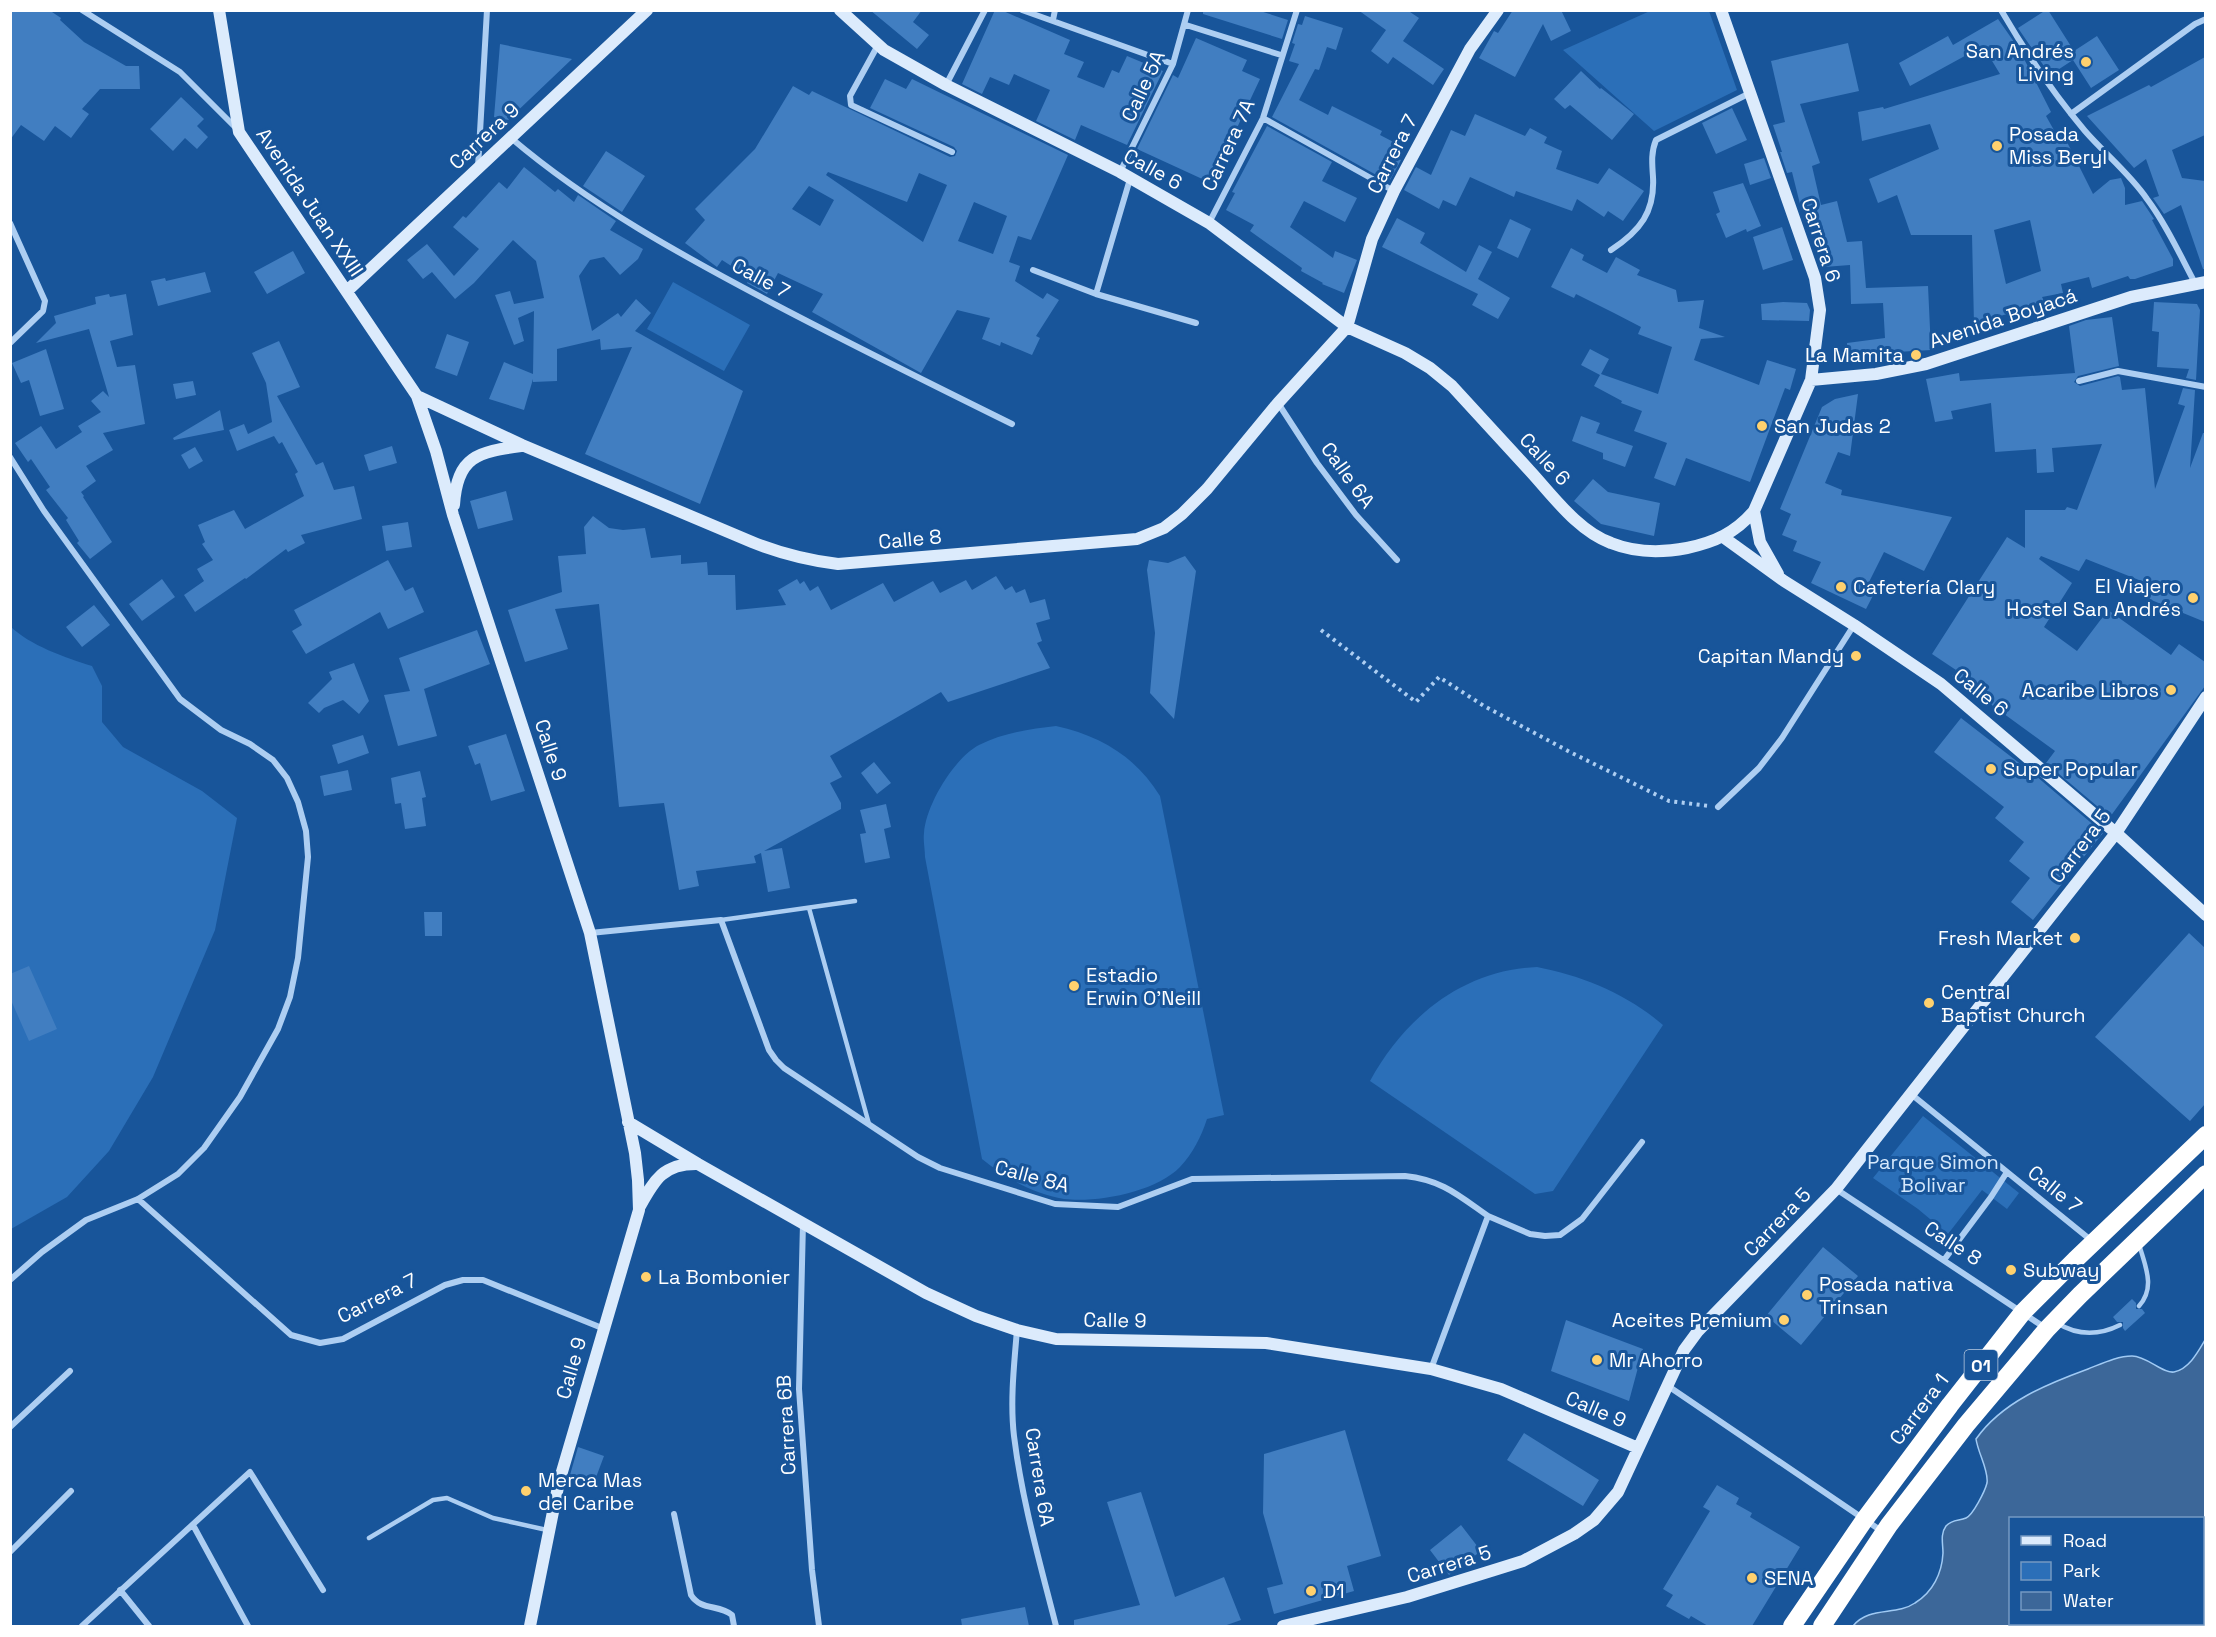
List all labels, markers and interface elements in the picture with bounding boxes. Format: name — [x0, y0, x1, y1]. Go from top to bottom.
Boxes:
place label: San Andrés Living — [1966, 38, 2074, 87]
street label: Calle 5A — [1115, 46, 1171, 126]
marker: San Andrés Living — [2079, 55, 2093, 69]
street label: Carrera 7A — [1195, 94, 1261, 195]
street label: Carrera 9 — [443, 97, 525, 175]
street label: Carrera 7 — [1361, 110, 1423, 198]
place label: Posada Miss Beryl — [2009, 121, 2107, 170]
street label: Avenida Juan XXIII — [251, 123, 369, 281]
marker: Posada Miss Beryl — [1990, 139, 2004, 153]
street label: Calle 6 — [1119, 142, 1187, 196]
street label: Carrera 6 — [1795, 195, 1847, 285]
street label: Calle 7 — [727, 252, 795, 304]
street label: Avenida Boyacá — [1926, 282, 2080, 354]
place label: La Mamita — [1805, 342, 1904, 368]
marker: La Mamita — [1909, 348, 1923, 362]
place label: San Judas 2 — [1774, 413, 1891, 439]
marker: San Judas 2 — [1755, 419, 1769, 433]
street label: Calle 6 — [1514, 427, 1576, 491]
street label: Calle 6A — [1315, 437, 1381, 514]
street label: Calle 8 — [877, 523, 943, 555]
place label: El Viajero Hostel San Andrés — [2006, 573, 2181, 622]
place label: Cafetería Clary — [1853, 574, 1995, 600]
marker: Cafetería Clary — [1834, 580, 1848, 594]
marker: El Viajero Hostel San Andrés — [2186, 591, 2200, 605]
place label: Capitan Mandy — [1698, 643, 1844, 669]
marker: Capitan Mandy — [1849, 649, 1863, 663]
street label: Calle 6 — [1948, 662, 2014, 722]
place label: Acaribe Libros — [2022, 677, 2159, 703]
marker: Acaribe Libros — [2164, 683, 2178, 697]
street label: Calle 9 — [529, 716, 573, 784]
place label: Super Popular — [2003, 756, 2138, 782]
marker: Super Popular — [1984, 762, 1998, 776]
street label: Carrera 5 — [2044, 804, 2116, 888]
place label: Fresh Market — [1938, 925, 2063, 951]
marker: Fresh Market — [2068, 931, 2082, 945]
place label: Estadio Erwin O'Neill — [1086, 962, 1201, 1011]
marker: Estadio Erwin O'Neill — [1067, 979, 1081, 993]
place label: Central Baptist Church — [1941, 979, 2086, 1028]
marker: Central Baptist Church — [1922, 996, 1936, 1010]
park label: Parque Simon Bolivar — [1867, 1149, 1999, 1198]
street label: Calle 8A — [992, 1154, 1073, 1199]
street label: Calle 7 — [2023, 1159, 2087, 1219]
street label: Carrera 5 — [1738, 1182, 1816, 1262]
street label: Calle 8 — [1919, 1215, 1987, 1271]
place label: Subway — [2023, 1257, 2100, 1283]
marker: Subway — [2004, 1263, 2018, 1277]
place label: La Bombonier — [658, 1264, 790, 1290]
street label: Carrera 7 — [333, 1267, 421, 1329]
marker: La Bombonier — [639, 1270, 653, 1284]
place label: Posada nativa Trinsan — [1819, 1271, 1953, 1320]
marker: Posada nativa Trinsan — [1800, 1288, 1814, 1302]
street label: Calle 9 — [1083, 1306, 1147, 1334]
place label: Aceites Premium — [1612, 1307, 1772, 1333]
marker: Aceites Premium — [1777, 1313, 1791, 1327]
street label: Calle 9 — [550, 1334, 592, 1402]
place label: Mr Ahorro — [1609, 1347, 1703, 1373]
road number: 01 — [1964, 1350, 1998, 1380]
marker: Mr Ahorro — [1590, 1353, 1604, 1367]
street label: Carrera 1 — [1884, 1368, 1954, 1450]
street label: Carrera 6B — [770, 1374, 802, 1476]
street label: Calle 9 — [1562, 1385, 1630, 1433]
street label: Carrera 6A — [1019, 1426, 1061, 1529]
place label: Merca Mas del Caribe — [538, 1467, 642, 1516]
marker: Merca Mas del Caribe — [519, 1484, 533, 1498]
legend — [2009, 1517, 2204, 1625]
text: Road — [2063, 1529, 2107, 1552]
street label: Carrera 5 — [1404, 1539, 1494, 1589]
text: Park — [2063, 1559, 2101, 1582]
place label: SENA — [1764, 1565, 1814, 1591]
marker: SENA — [1745, 1571, 1759, 1585]
place label: D1 — [1323, 1578, 1345, 1604]
marker: D1 — [1304, 1584, 1318, 1598]
text: Water — [2063, 1589, 2114, 1612]

